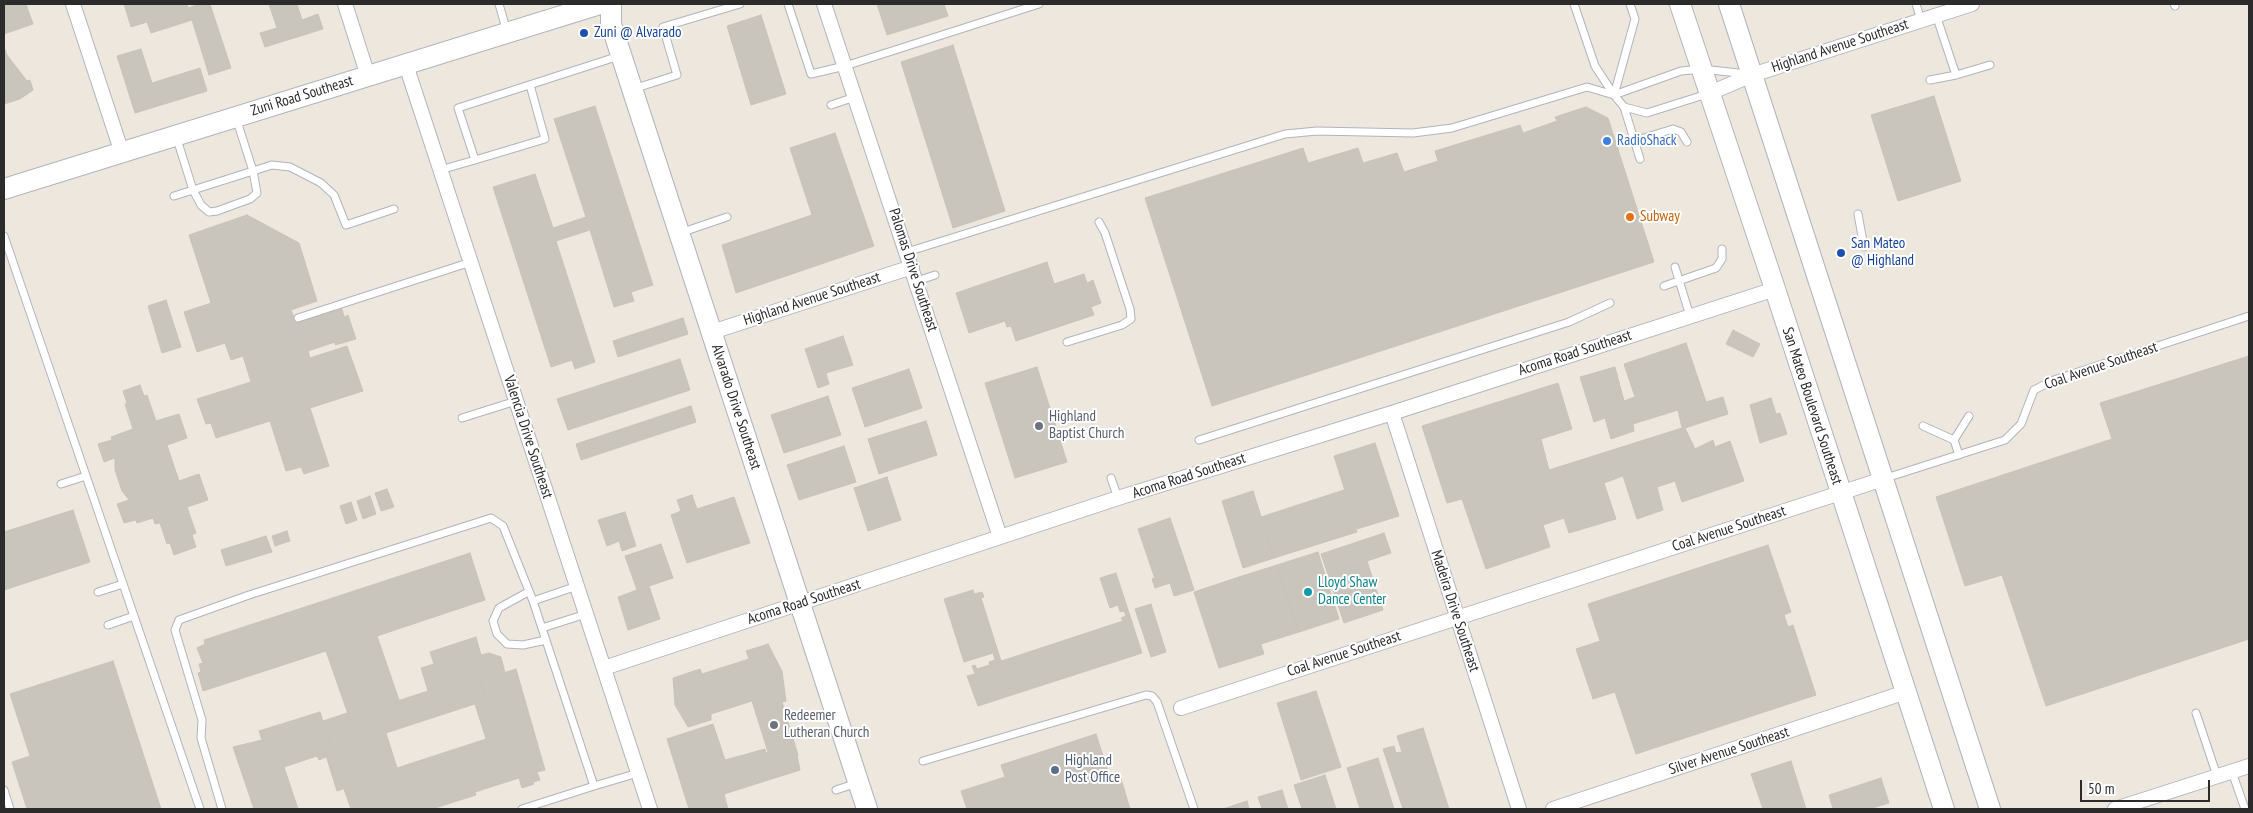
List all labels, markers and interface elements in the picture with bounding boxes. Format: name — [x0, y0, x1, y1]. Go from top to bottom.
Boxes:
street label: Highland Avenue Southeast — [1769, 15, 1911, 77]
place label: Zuni @ Alvarado — [594, 24, 681, 42]
marker: Zuni @ Alvarado — [578, 27, 590, 39]
street label: Zuni Road Southeast — [249, 72, 355, 120]
place label: RadioShack — [1617, 132, 1677, 150]
marker: RadioShack — [1601, 135, 1613, 147]
street label: Palomas Drive Southeast — [885, 206, 941, 334]
place label: Subway — [1640, 208, 1680, 226]
marker: Subway — [1624, 211, 1636, 223]
place label: San Mateo @ Highland — [1851, 235, 1914, 270]
marker: San Mateo @ Highland — [1835, 247, 1847, 259]
street label: Highland Avenue Southeast — [741, 268, 883, 330]
street label: San Mateo Boulevard Southeast — [1778, 325, 1846, 487]
street label: Acoma Road Southeast — [1516, 326, 1634, 380]
street label: Coal Avenue Southeast — [2042, 338, 2160, 394]
street label: Alvarado Drive Southeast — [707, 342, 765, 472]
street label: Valencia Drive Southeast — [500, 373, 556, 501]
place label: Highland Baptist Church — [1049, 408, 1124, 443]
marker: Highland Baptist Church — [1033, 420, 1045, 432]
street label: Acoma Road Southeast — [1130, 449, 1248, 503]
street label: Coal Avenue Southeast — [1670, 502, 1788, 556]
street label: Madeira Drive Southeast — [1427, 548, 1483, 674]
place label: Lloyd Shaw Dance Center — [1318, 574, 1386, 609]
street label: Acoma Road Southeast — [745, 575, 863, 629]
marker: Lloyd Shaw Dance Center — [1302, 586, 1314, 598]
street label: Coal Avenue Southeast — [1285, 627, 1403, 681]
place label: Redeemer Lutheran Church — [784, 707, 869, 742]
marker: Redeemer Lutheran Church — [768, 719, 780, 731]
street label: Silver Avenue Southeast — [1667, 723, 1791, 779]
place label: Highland Post Office — [1065, 752, 1120, 787]
marker: Highland Post Office — [1049, 764, 1061, 776]
scale bar — [2083, 770, 2213, 802]
text: 50 m — [2088, 779, 2114, 798]

